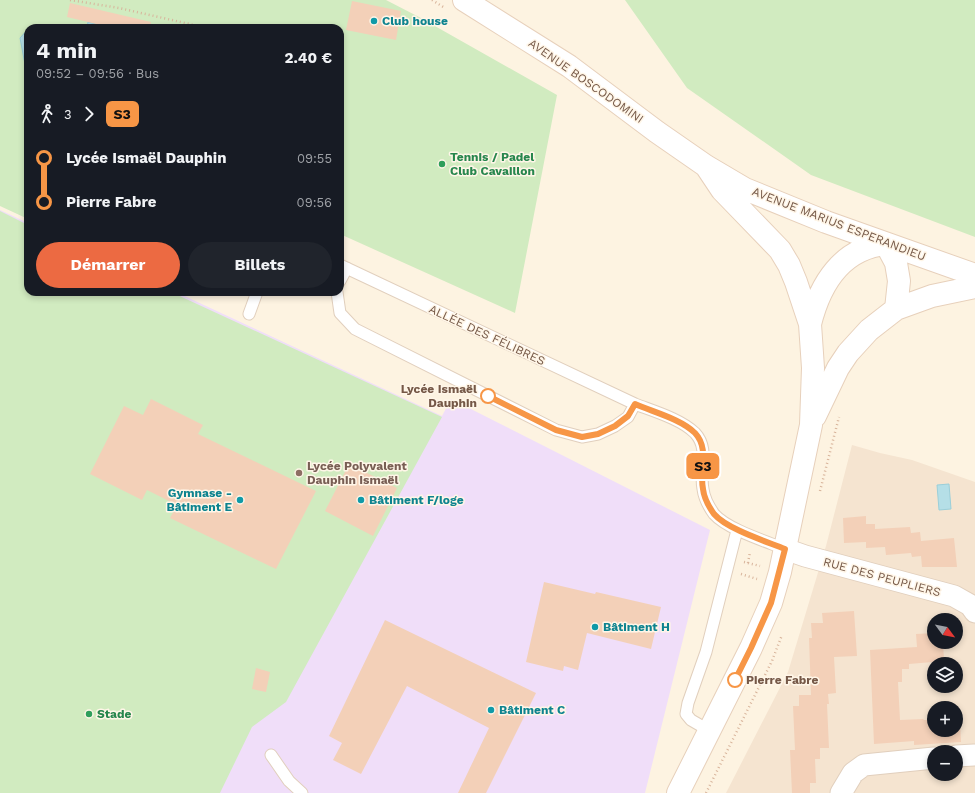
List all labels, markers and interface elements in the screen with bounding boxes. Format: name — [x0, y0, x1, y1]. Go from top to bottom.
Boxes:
place label: Club house — [382, 14, 448, 28]
marker: Club house — [369, 16, 379, 26]
street label: AVENUE BOSCODOMINI — [526, 36, 646, 126]
text: 4 min — [36, 38, 97, 63]
text: 2.40 € — [285, 49, 332, 67]
text: 09:52 – 09:56 · Bus — [36, 66, 159, 81]
icon: walk — [36, 103, 58, 125]
icon: forward — [78, 103, 100, 125]
text: S3 — [114, 106, 131, 122]
text: 3 — [64, 107, 72, 122]
text: Lycée Ismaël Dauphin — [66, 149, 227, 167]
place label: Tennis / Padel Club Cavaillon — [450, 150, 535, 178]
text: 09:55 — [297, 151, 332, 166]
marker: Tennis / Padel Club Cavaillon — [437, 159, 447, 169]
street label: AVENUE MARIUS ESPERANDIEU — [750, 184, 928, 264]
text: Pierre Fabre — [66, 193, 156, 211]
text: 09:56 — [297, 195, 332, 210]
button: Démarrer — [36, 242, 180, 288]
button: Billets — [188, 242, 332, 288]
street label: ALLÉE DES FÉLIBRES — [427, 302, 547, 368]
place label: Lycée Ismaël Dauphin — [401, 382, 477, 410]
marker: Lycée Ismaël Dauphin — [480, 388, 496, 404]
line badge: S3 — [685, 453, 721, 479]
text: S3 — [694, 458, 712, 474]
place label: Lycée Polyvalent Dauphin Ismaël — [307, 459, 407, 487]
marker: Lycée Polyvalent Dauphin Ismaël — [294, 468, 304, 478]
place label: Gymnase - Bâtiment E — [166, 486, 232, 514]
place label: Bâtiment F/loge — [369, 493, 464, 507]
marker: Gymnase - Bâtiment E — [235, 495, 245, 505]
marker: Bâtiment F/loge — [356, 495, 366, 505]
street label: RUE DES PEUPLIERS — [822, 555, 942, 599]
north arrow — [927, 613, 963, 649]
map controls — [927, 613, 963, 781]
place label: Bâtiment H — [603, 620, 670, 634]
marker: Bâtiment H — [590, 622, 600, 632]
button: layers — [927, 657, 963, 693]
marker: Pierre Fabre — [727, 672, 743, 688]
place label: Pierre Fabre — [746, 673, 818, 687]
button: + — [927, 701, 963, 737]
place label: Bâtiment C — [499, 703, 565, 717]
marker: Bâtiment C — [486, 705, 496, 715]
place label: Stade — [97, 707, 132, 721]
marker: Stade — [84, 709, 94, 719]
button: − — [927, 745, 963, 781]

